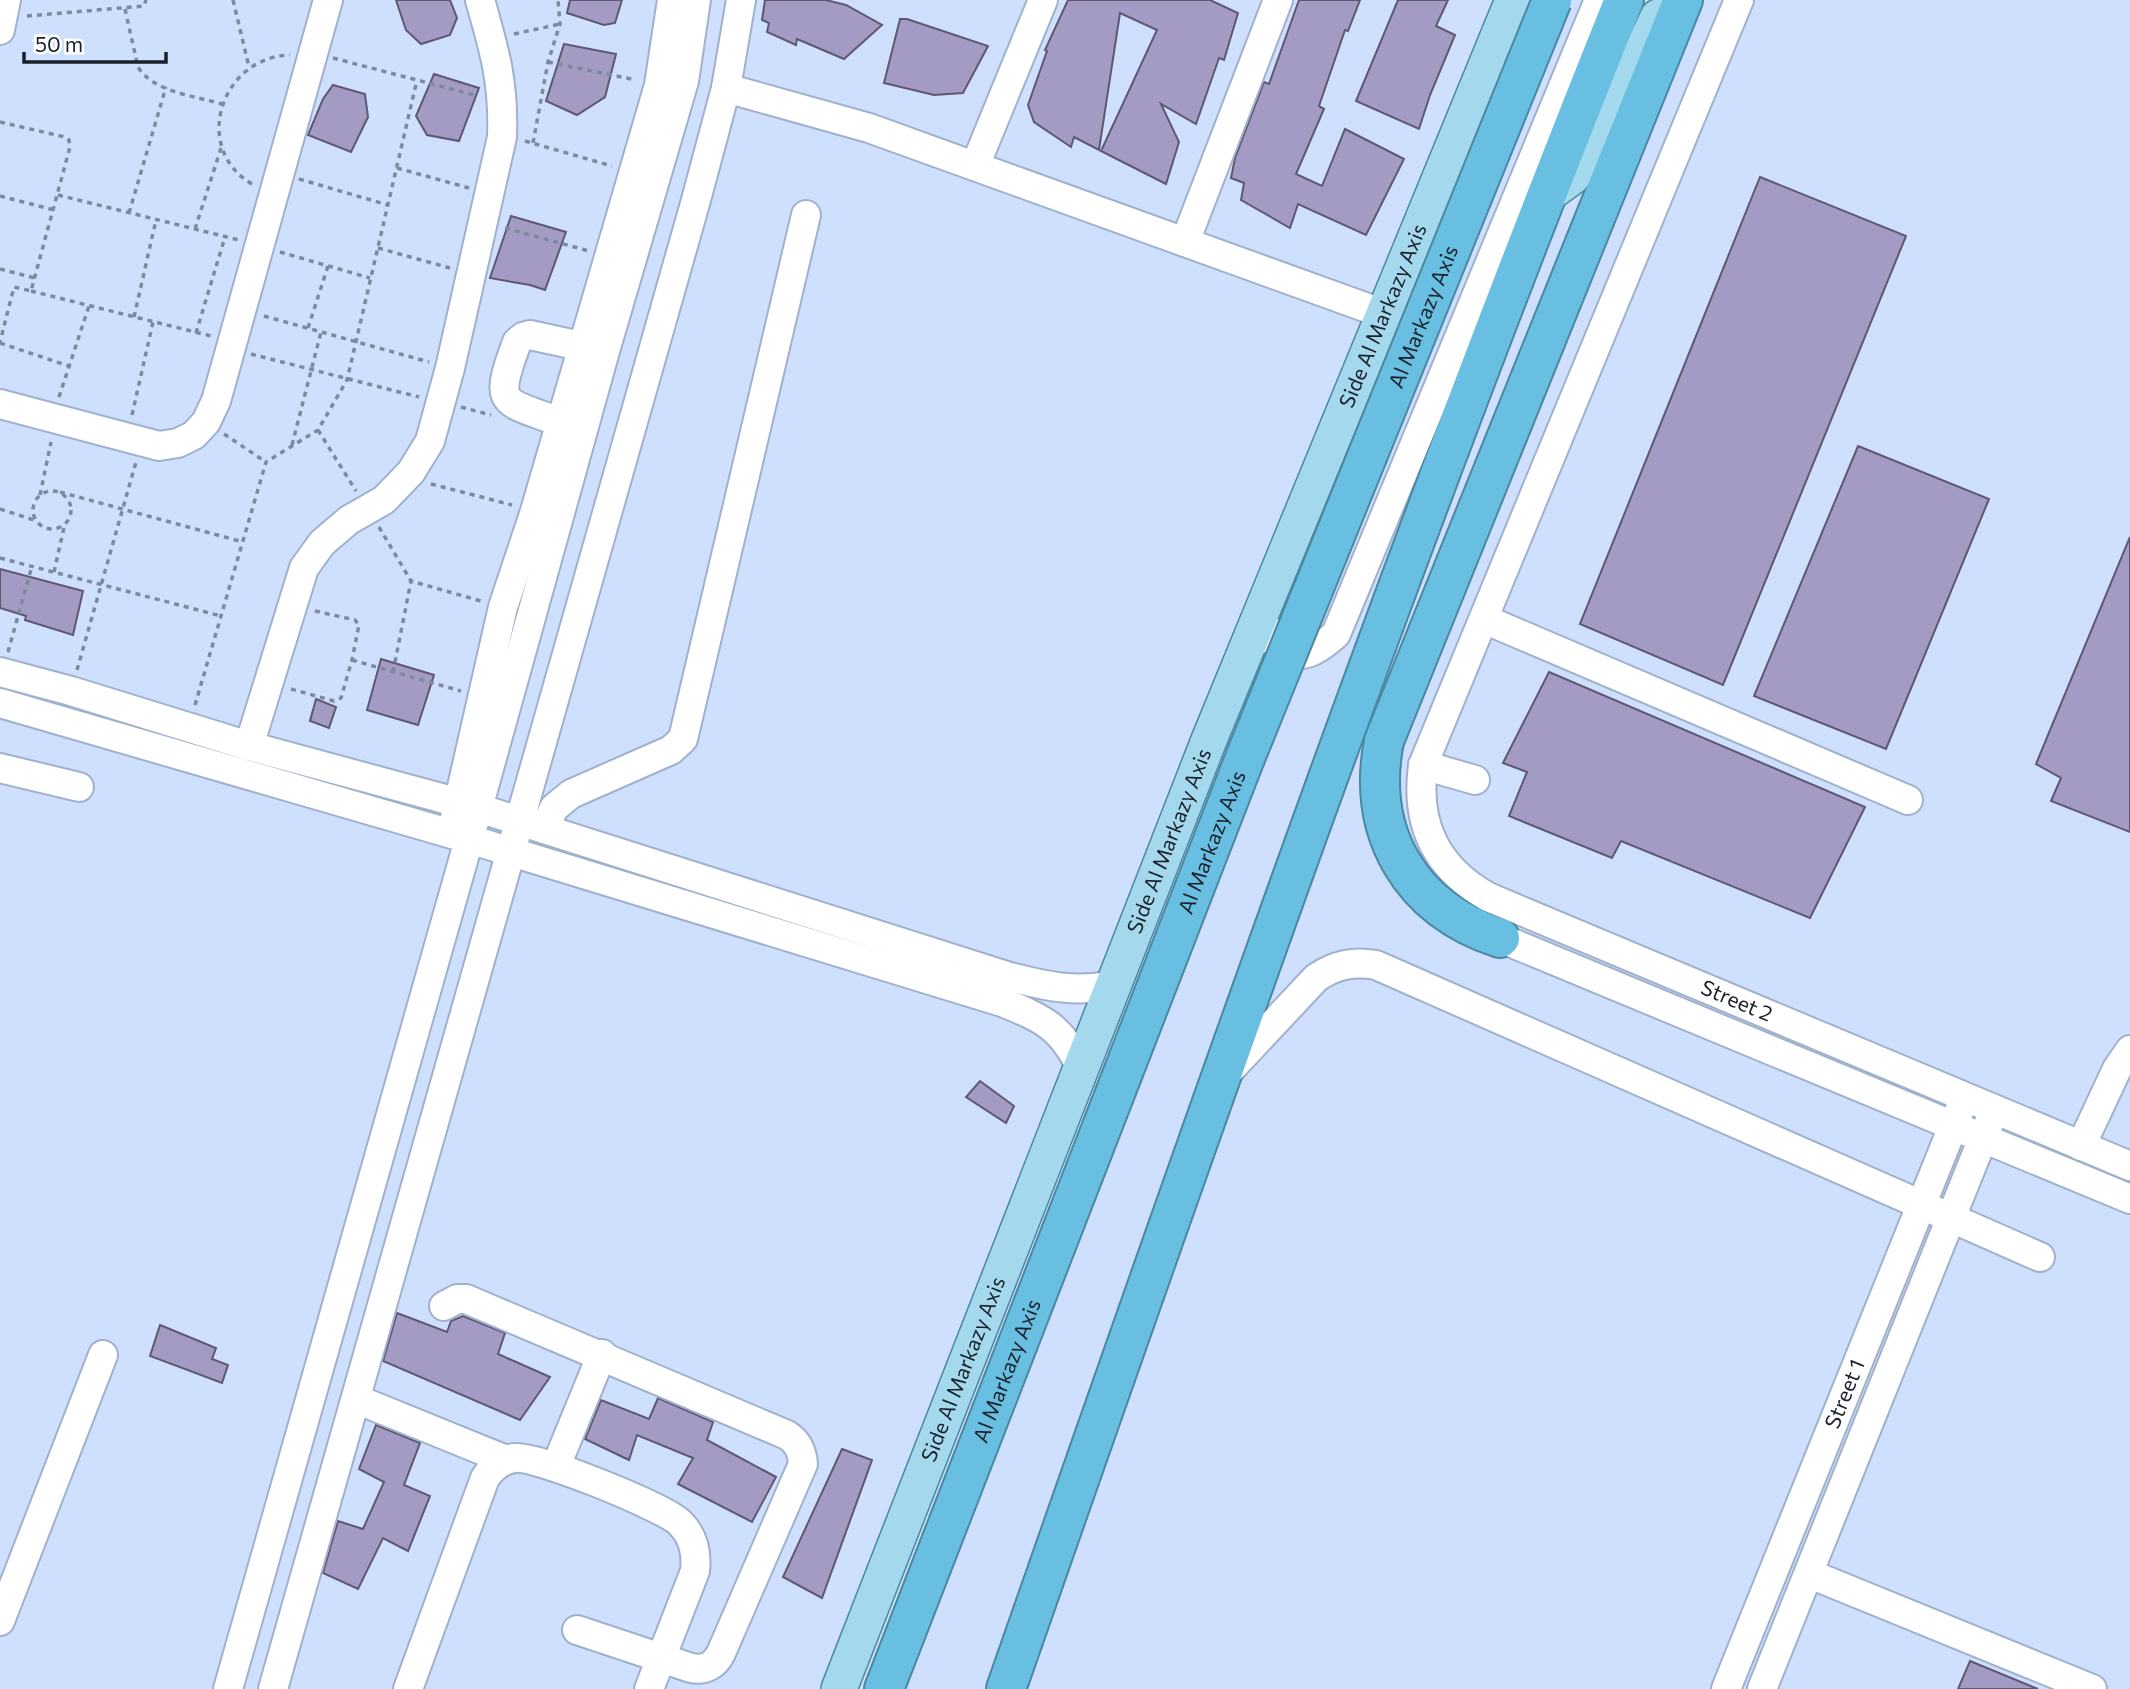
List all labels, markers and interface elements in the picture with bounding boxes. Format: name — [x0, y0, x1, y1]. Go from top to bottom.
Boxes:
scale bar — [24, 21, 166, 65]
text: 50 m — [35, 31, 83, 56]
street label: Side Al Markazy Axis — [1335, 220, 1431, 412]
street label: Al Markazy Axis — [1384, 241, 1464, 391]
street label: Side Al Markazy Axis — [1121, 746, 1217, 938]
street label: Al Markazy Axis — [1173, 767, 1251, 917]
street label: Street 2 — [1698, 974, 1777, 1026]
street label: Side Al Markazy Axis — [917, 1274, 1011, 1466]
street label: Al Markazy Axis — [969, 1296, 1047, 1446]
street label: Street 1 — [1818, 1355, 1869, 1432]

